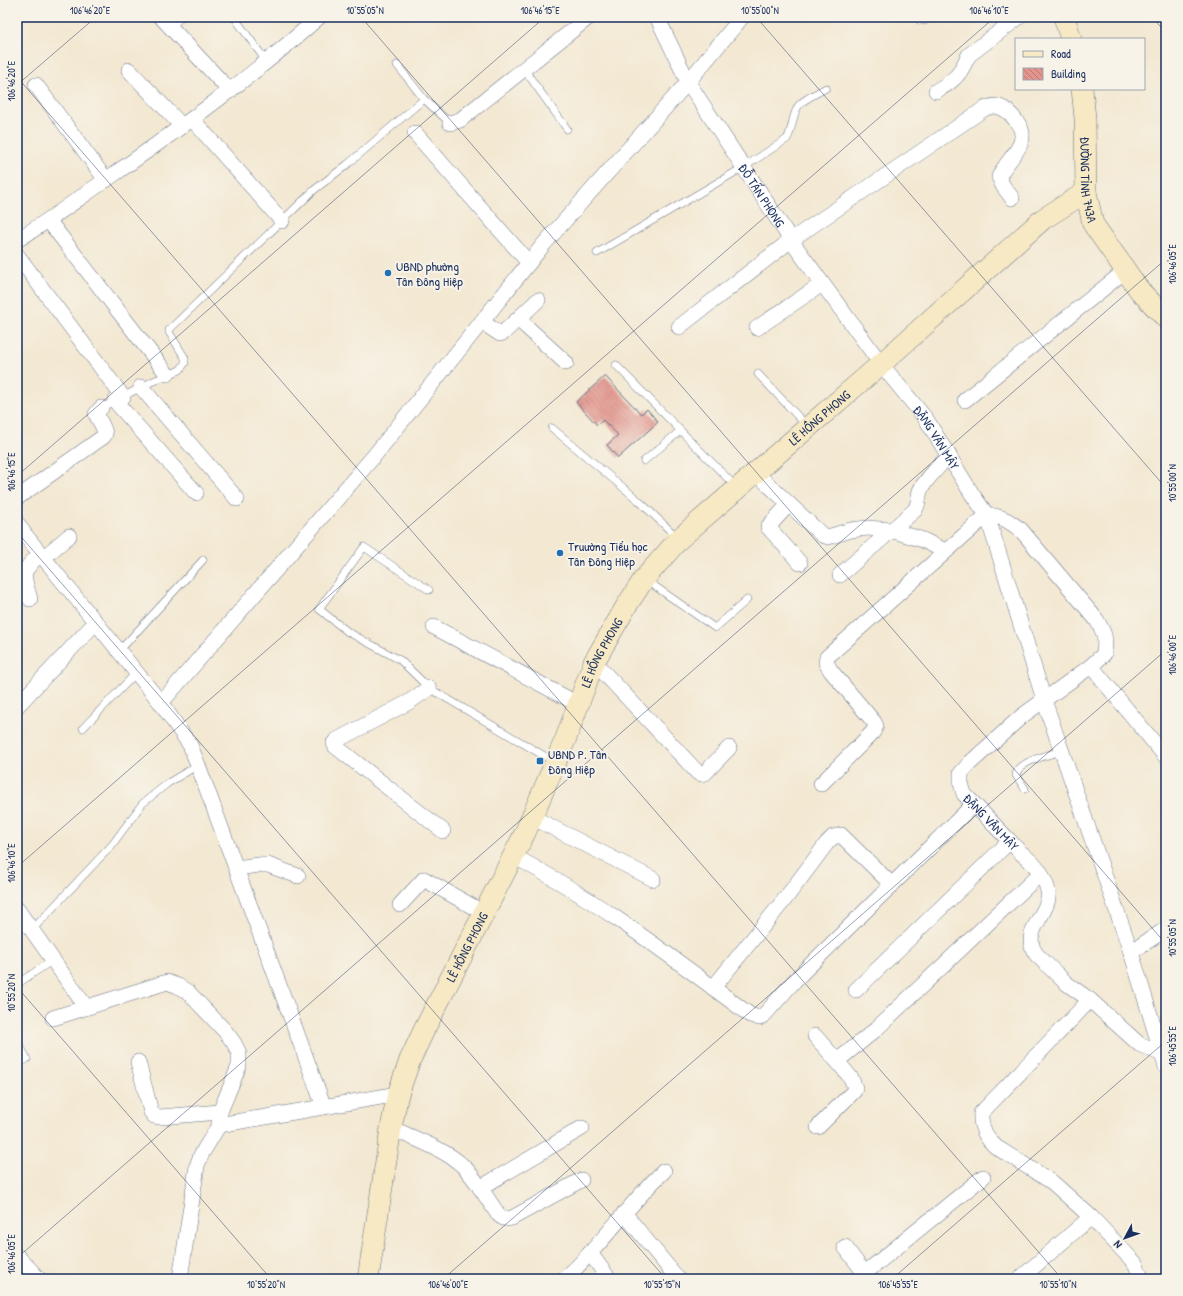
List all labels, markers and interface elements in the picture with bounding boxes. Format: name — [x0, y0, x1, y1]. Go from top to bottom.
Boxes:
text: 106°46'20"E — [70, 4, 111, 17]
text: 10°55'05"N — [346, 4, 384, 17]
text: 106°46'15"E — [520, 4, 560, 17]
text: 10°55'00"N — [741, 4, 779, 17]
text: 106°46'10"E — [969, 4, 1009, 17]
legend — [1015, 38, 1145, 90]
text: Road — [1051, 45, 1071, 62]
text: 106°46'20"E — [5, 60, 18, 101]
text: Building — [1051, 65, 1086, 82]
street label: ĐƯỜNG TỈNH 743A — [1076, 137, 1102, 225]
street label: ĐỖ TẤN PHONG — [734, 160, 790, 231]
text: 106°46'05"E — [1166, 243, 1179, 284]
place label: UBND phường Tân Đông Hiệp — [396, 257, 463, 290]
marker: UBND phường Tân Đông Hiệp — [383, 268, 393, 278]
street label: LÊ HỒNG PHONG — [785, 385, 854, 449]
street label: ĐẶNG VĂN MÂY — [909, 401, 964, 473]
text: 106°46'15"E — [5, 452, 18, 492]
text: 10°55'00"N — [1166, 464, 1179, 502]
place label: Truường Tiểu học Tân Đông Hiệp — [568, 537, 647, 570]
marker: Truường Tiểu học Tân Đông Hiệp — [555, 548, 565, 558]
street label: LÊ HỒNG PHONG — [576, 614, 627, 690]
text: 106°46'00"E — [1166, 634, 1179, 675]
place label: UBND P. Tân Đông Hiệp — [548, 745, 607, 778]
marker: UBND P. Tân Đông Hiệp — [535, 756, 545, 766]
street label: ĐẶNG VĂN MÂY — [959, 789, 1023, 855]
text: 106°46'10"E — [5, 843, 18, 883]
street label: LÊ HỒNG PHONG — [441, 908, 492, 985]
text: 10°55'05"N — [1166, 919, 1179, 957]
text: 10°55'20"N — [5, 974, 18, 1012]
text: 106°45'55"E — [1166, 1025, 1179, 1066]
north arrow — [1105, 1218, 1145, 1258]
text: 106°46'05"E — [5, 1233, 18, 1274]
text: N — [1110, 1238, 1125, 1251]
text: 10°55'20"N — [247, 1278, 285, 1291]
text: 106°46'00"E — [428, 1278, 469, 1291]
text: 10°55'15"N — [644, 1278, 680, 1291]
text: 106°45'55"E — [878, 1278, 919, 1291]
text: 10°55'10"N — [1040, 1278, 1077, 1291]

